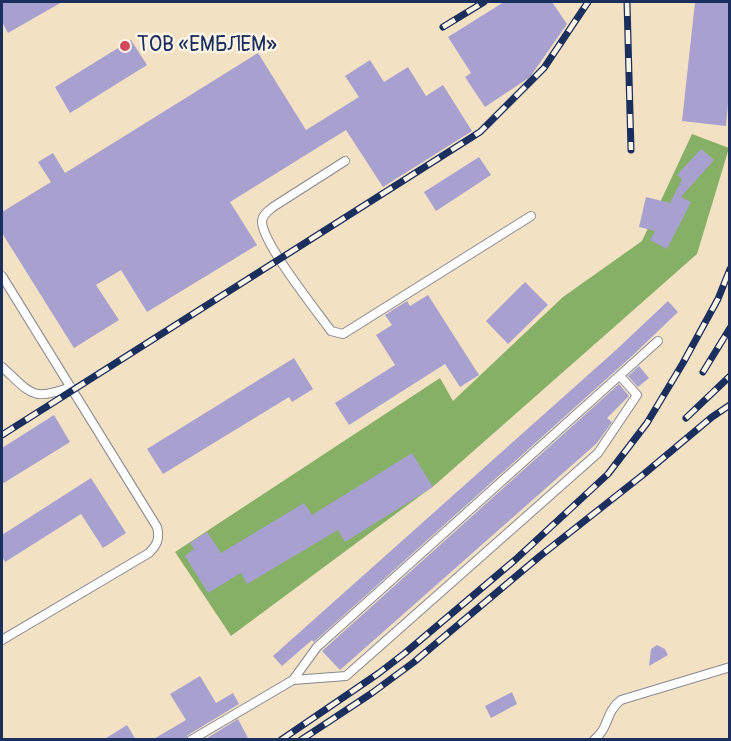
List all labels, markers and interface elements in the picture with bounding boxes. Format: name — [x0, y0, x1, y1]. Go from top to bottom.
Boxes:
place label: ТОВ «ЕМБЛЕМ» — [137, 33, 277, 59]
marker: ТОВ «ЕМБЛЕМ» — [118, 39, 132, 53]

